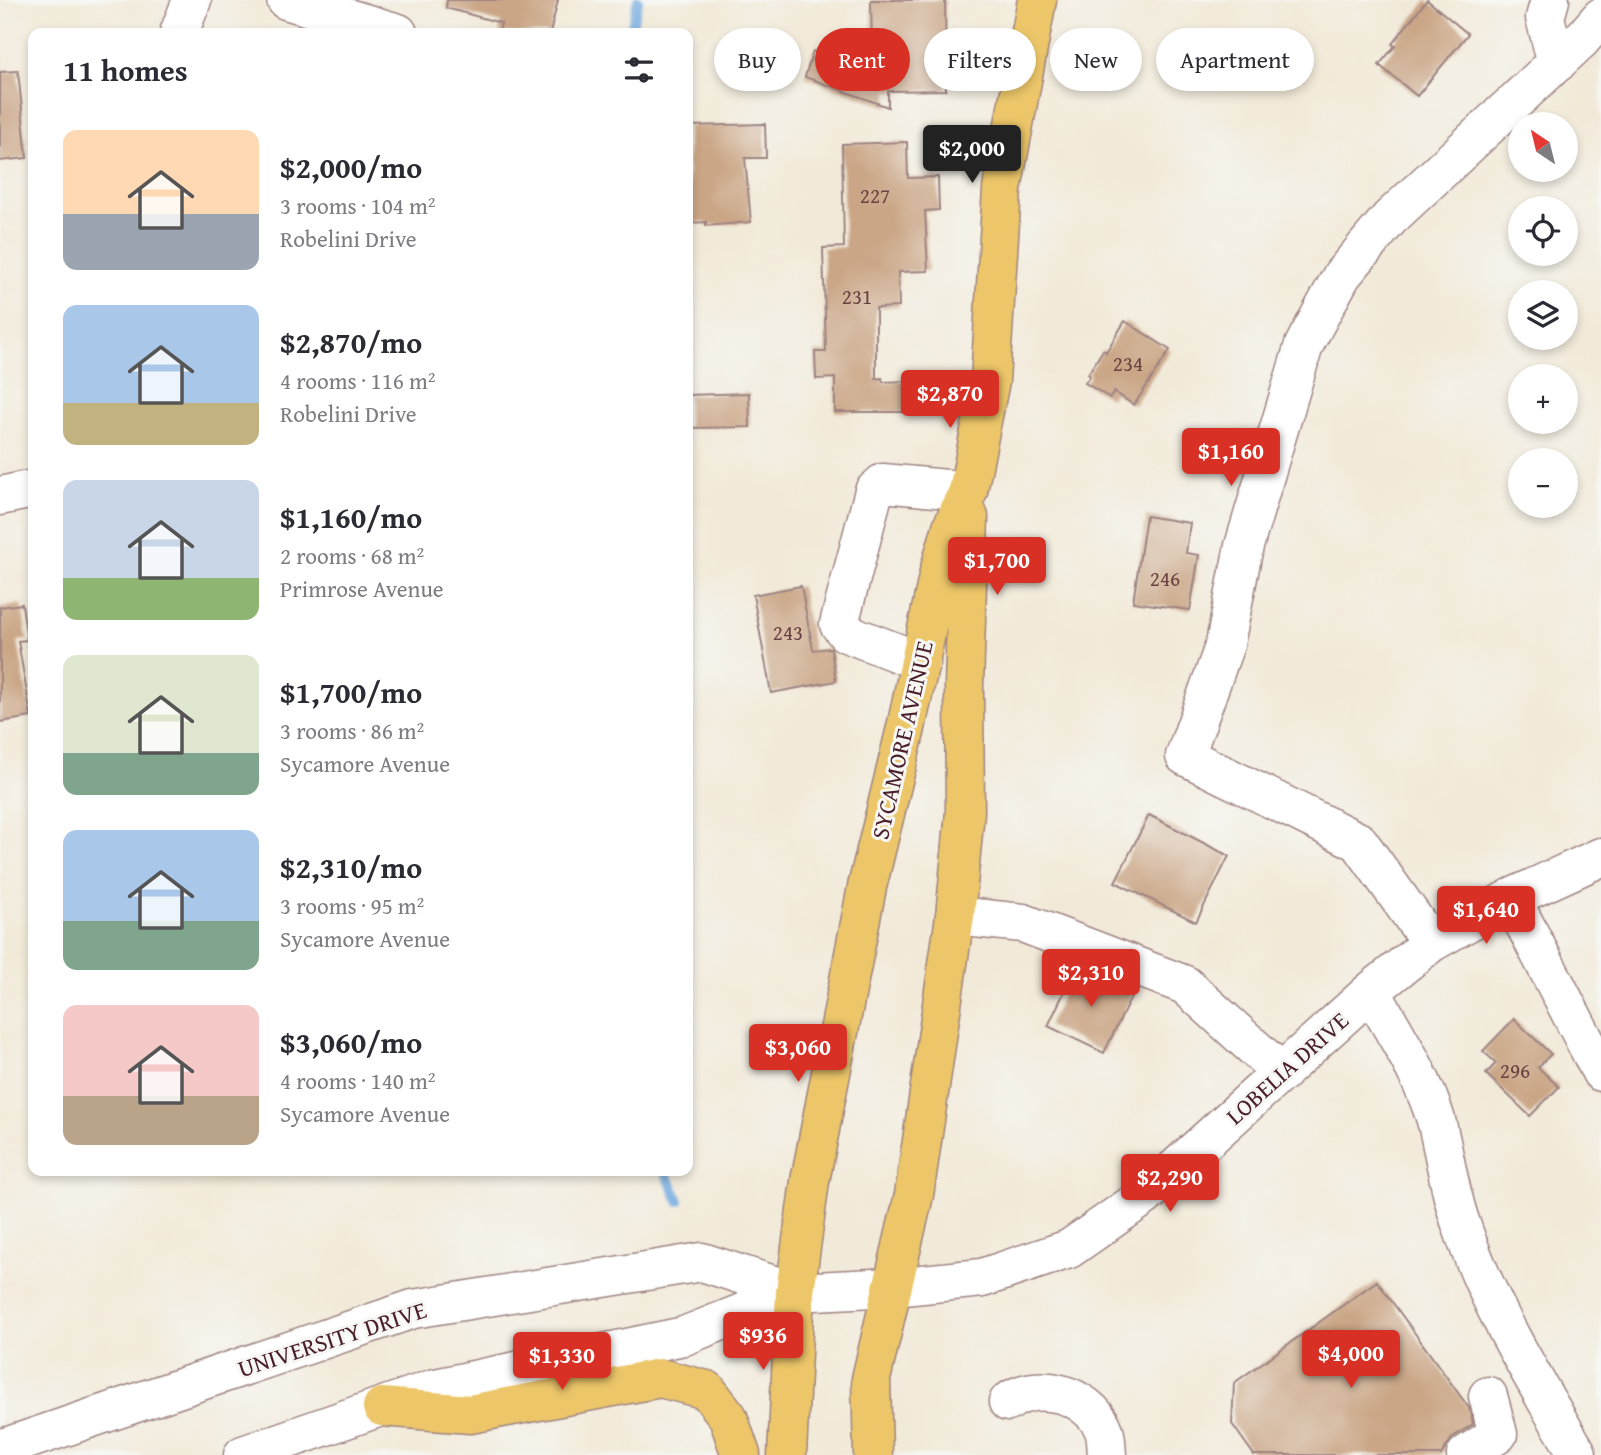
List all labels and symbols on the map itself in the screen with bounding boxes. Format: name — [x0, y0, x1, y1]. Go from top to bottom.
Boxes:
north arrow — [1508, 112, 1578, 182]
pin: $2,000 — [915, 125, 1029, 185]
house number: 227 — [860, 180, 890, 211]
house number: 231 — [842, 281, 872, 312]
house number: 234 — [1113, 348, 1143, 379]
pin: $2,870 — [893, 370, 1007, 430]
pin: $1,160 — [1174, 428, 1288, 488]
pin: $1,700 — [940, 538, 1054, 597]
house number: 246 — [1150, 563, 1180, 594]
house number: 243 — [773, 617, 803, 648]
street label: SYCAMORE AVENUE — [862, 637, 942, 843]
pin: $1,640 — [1429, 886, 1543, 946]
pin: $2,310 — [1034, 950, 1148, 1009]
street label: LOBELIA DRIVE — [1218, 1003, 1356, 1133]
pin: $3,060 — [741, 1024, 855, 1084]
house number: 296 — [1500, 1055, 1530, 1086]
pin: $2,290 — [1113, 1154, 1227, 1214]
street label: UNIVERSITY DRIVE — [233, 1292, 431, 1386]
pin: $936 — [722, 1312, 804, 1372]
pin: $4,000 — [1294, 1330, 1408, 1390]
pin: $1,330 — [505, 1332, 619, 1392]

